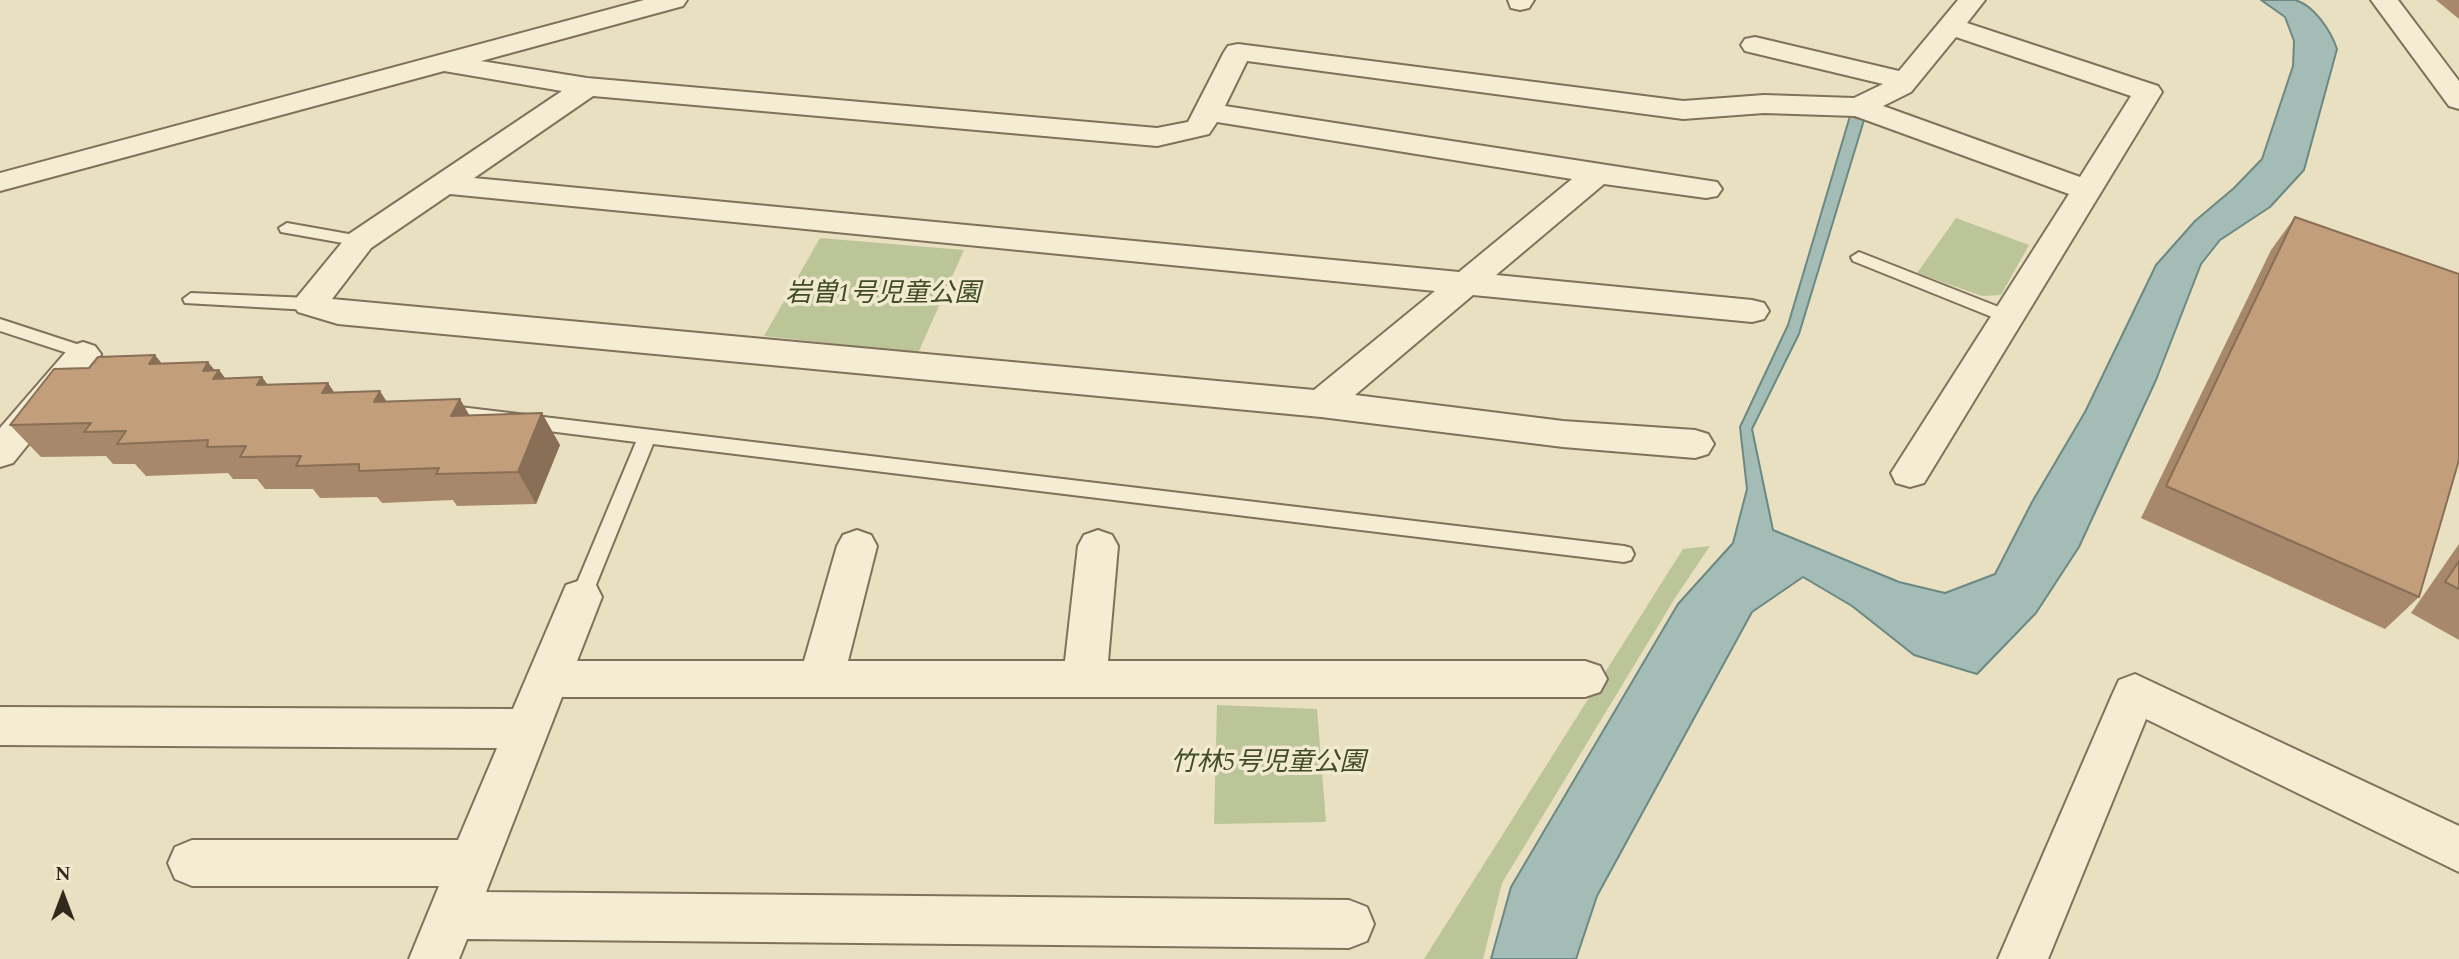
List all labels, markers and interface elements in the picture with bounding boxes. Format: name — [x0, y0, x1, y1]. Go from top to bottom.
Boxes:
park label: 岩曽1号児童公園 — [786, 280, 980, 312]
park label: 竹林5号児童公園 — [1171, 749, 1365, 781]
text: N — [55, 860, 71, 889]
north arrow — [28, 861, 98, 931]

